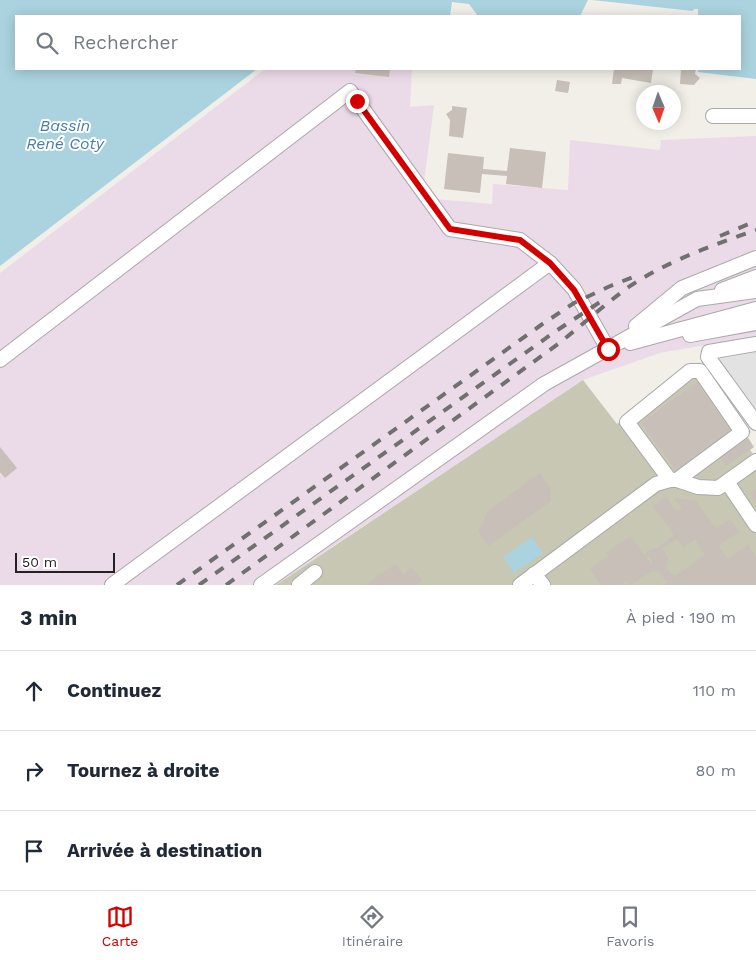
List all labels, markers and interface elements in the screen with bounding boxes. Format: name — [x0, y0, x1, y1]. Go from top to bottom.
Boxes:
search box — [15, 15, 741, 70]
icon: search — [33, 29, 61, 57]
text: Rechercher — [73, 31, 178, 54]
north arrow — [636, 85, 681, 130]
route end — [346, 90, 369, 113]
water label: Bassin René Coty — [26, 116, 105, 153]
route start — [597, 338, 620, 361]
scale bar — [15, 550, 115, 573]
text: 50 m — [22, 554, 57, 570]
text: 3 min — [20, 605, 77, 630]
text: À pied · 190 m — [626, 608, 736, 627]
icon: ahead — [20, 677, 48, 705]
text: Continuez — [67, 679, 161, 702]
text: 110 m — [693, 681, 736, 700]
icon: right — [20, 757, 48, 785]
text: Tournez à droite — [67, 759, 219, 782]
text: 80 m — [695, 761, 736, 780]
icon: arrive — [20, 837, 48, 865]
text: Arrivée à destination — [67, 839, 262, 862]
tab: Carte — [102, 903, 138, 949]
tab: Itinéraire — [342, 903, 403, 949]
tab: Favoris — [606, 903, 654, 949]

